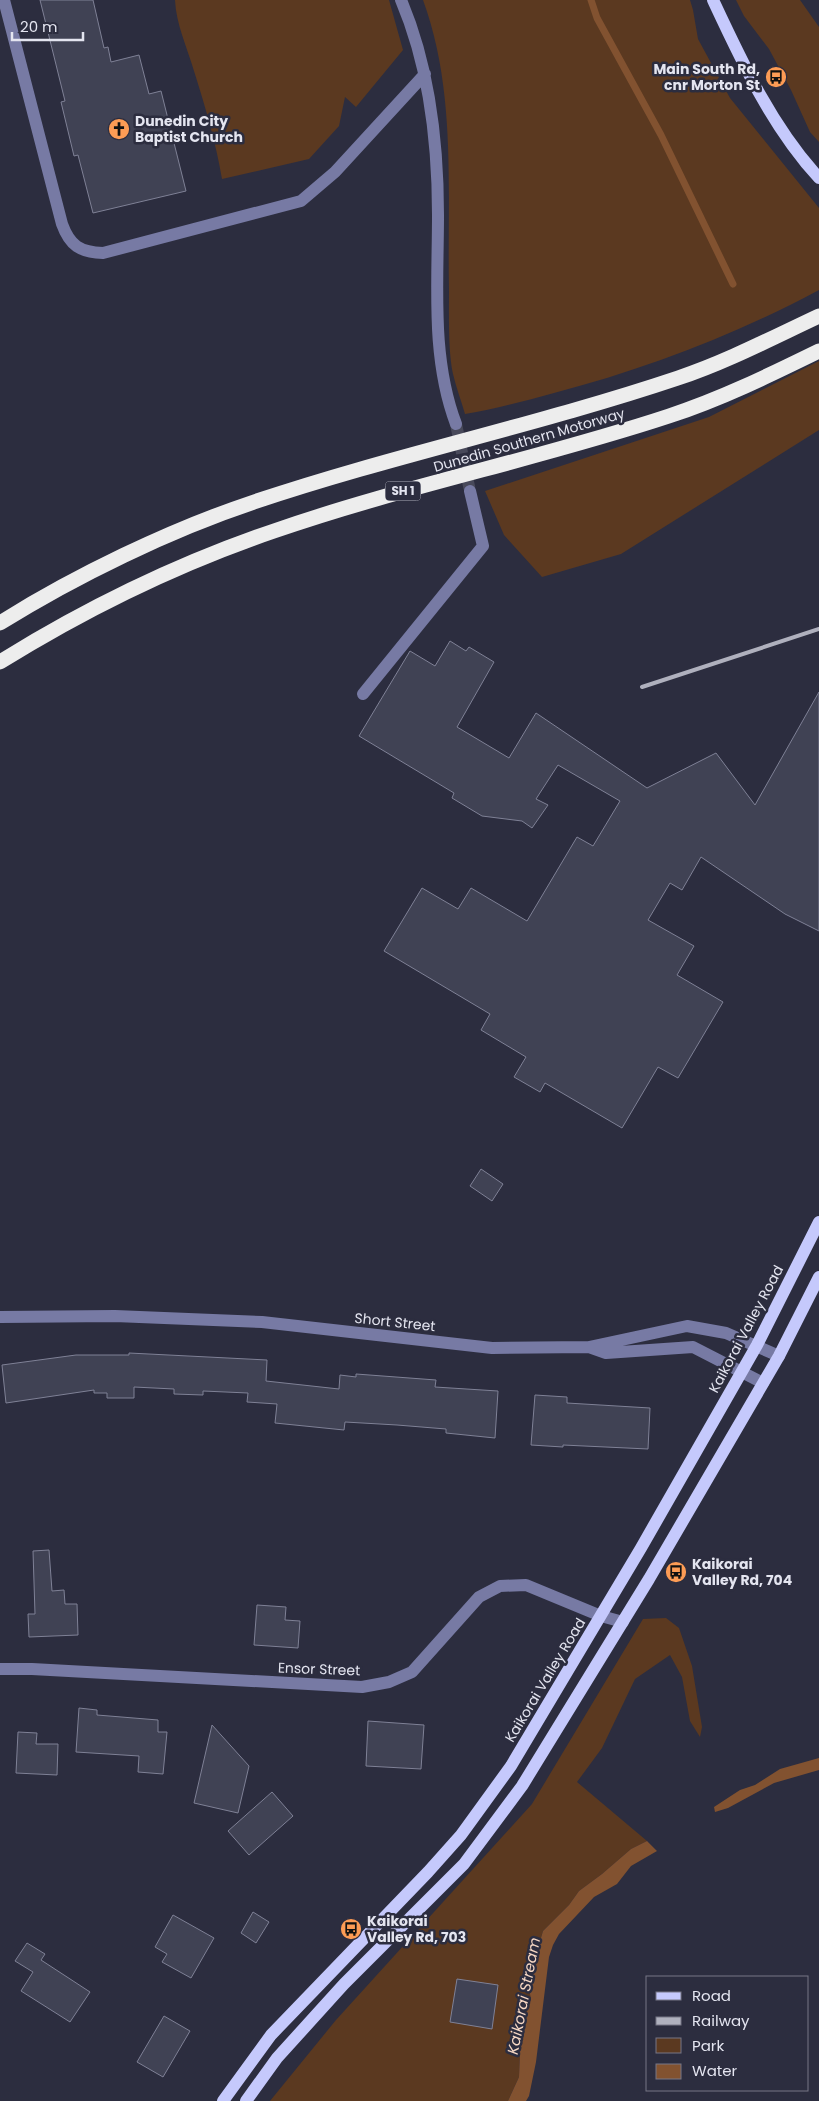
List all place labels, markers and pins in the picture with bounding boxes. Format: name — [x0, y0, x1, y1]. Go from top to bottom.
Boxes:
place label: Main South Rd, cnr Morton St — [653, 59, 760, 95]
bus stop icon: Main South Rd, cnr Morton St — [764, 65, 788, 89]
place label: Dunedin City Baptist Church — [135, 111, 243, 147]
church icon: Dunedin City Baptist Church — [107, 117, 131, 141]
place label: Kaikorai Valley Rd, 704 — [692, 1554, 792, 1590]
bus stop icon: Kaikorai Valley Rd, 704 — [664, 1560, 688, 1584]
place label: Kaikorai Valley Rd, 703 — [367, 1911, 466, 1947]
bus stop icon: Kaikorai Valley Rd, 703 — [339, 1917, 363, 1941]

